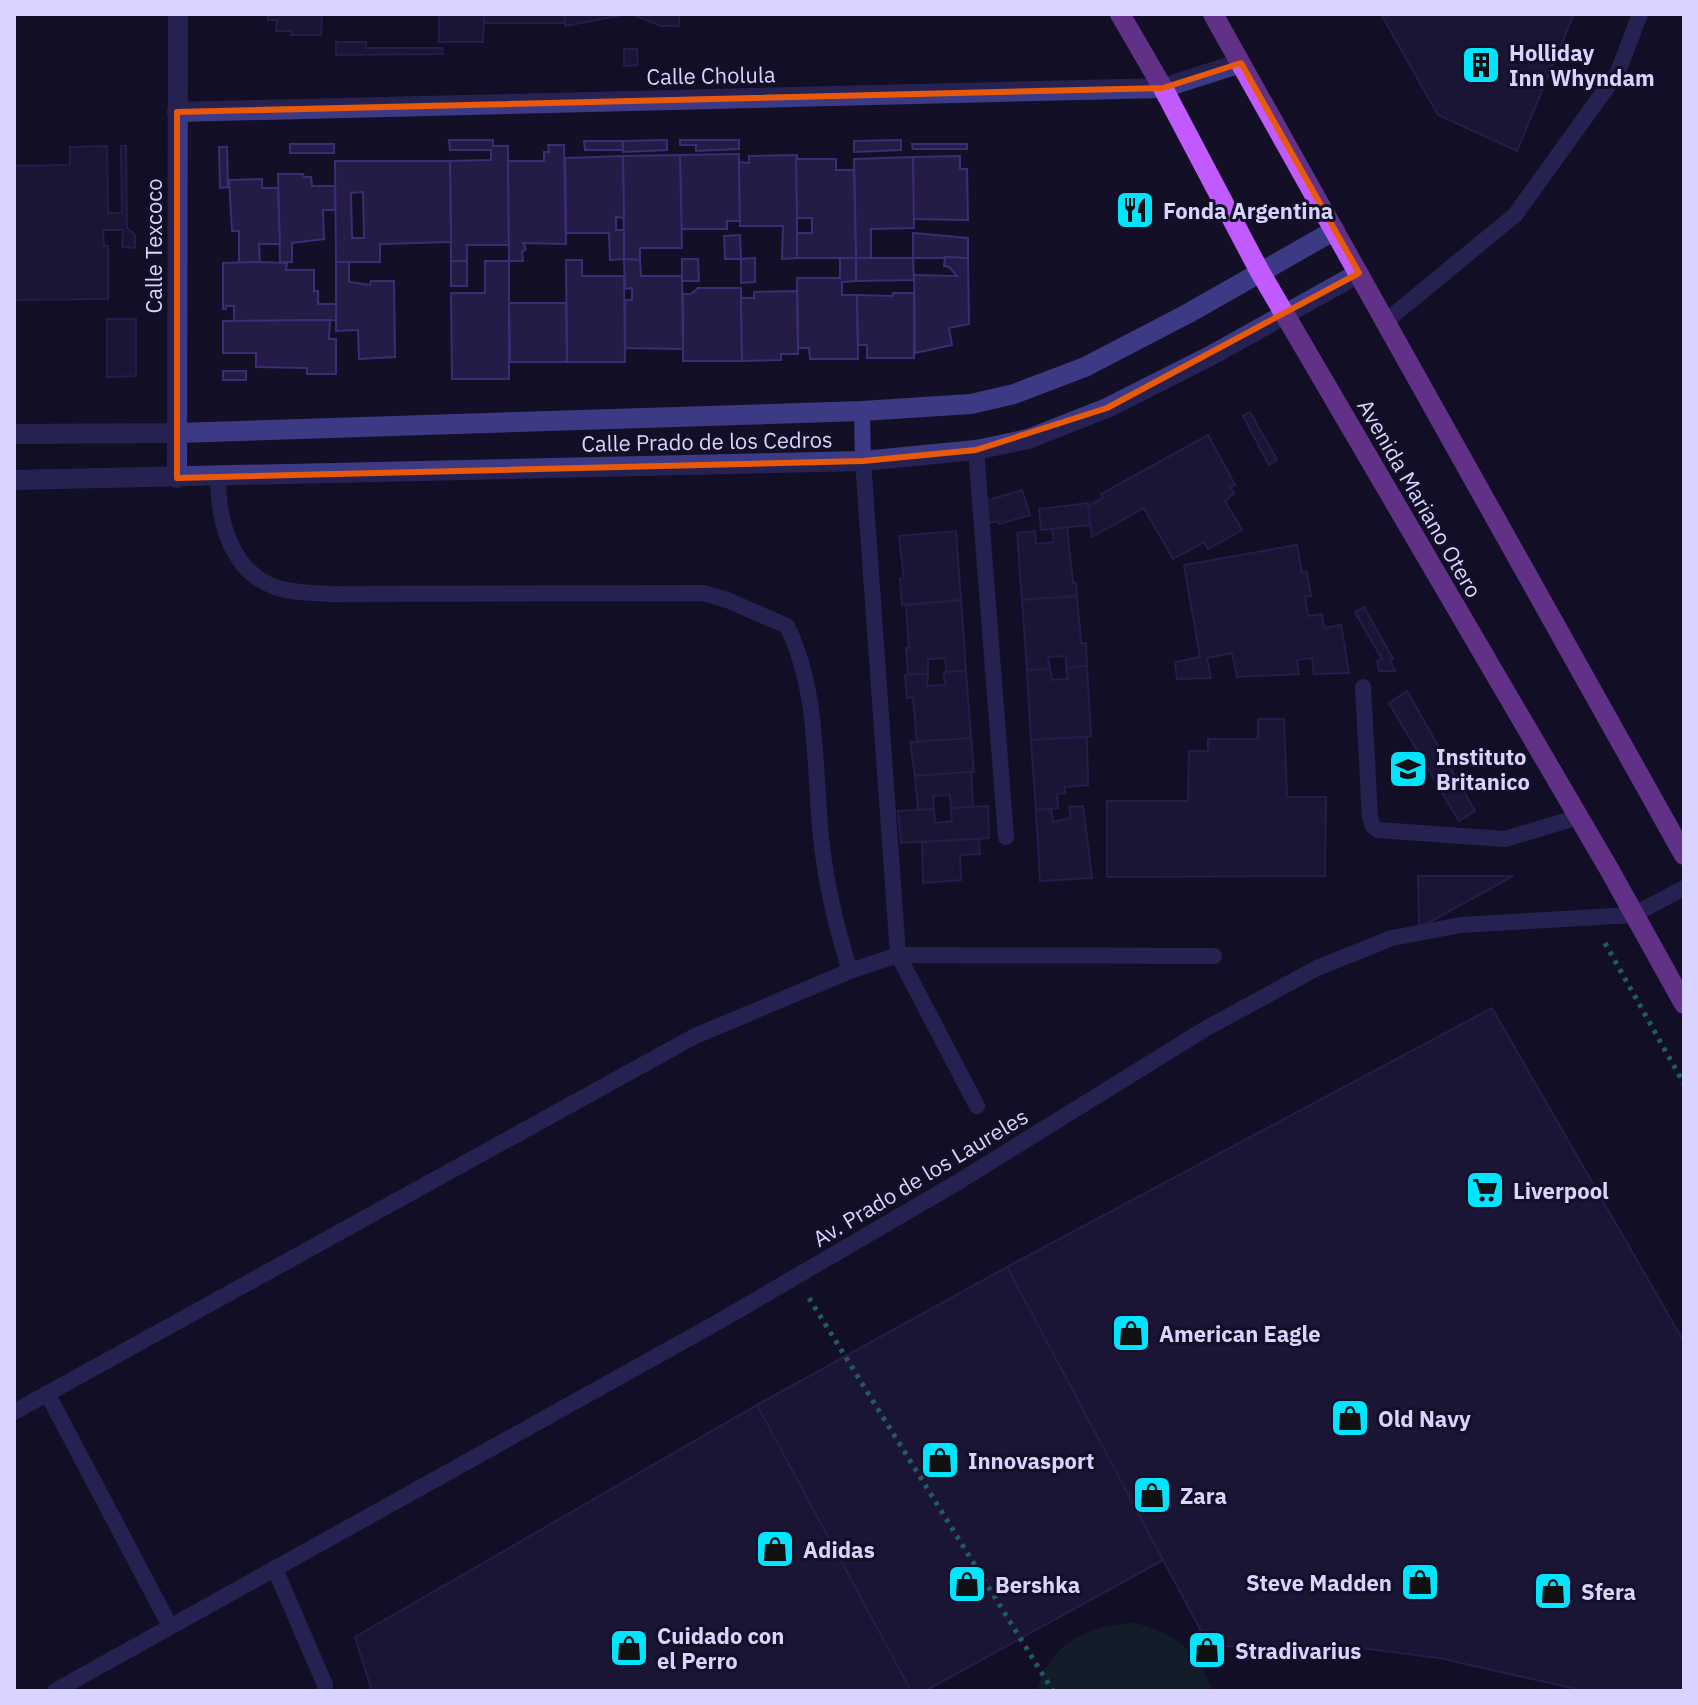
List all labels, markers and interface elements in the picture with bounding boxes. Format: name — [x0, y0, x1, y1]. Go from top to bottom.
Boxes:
place label: Holliday Inn Whyndam — [1509, 38, 1655, 92]
building icon: Holliday Inn Whyndam — [1460, 44, 1502, 86]
street label: Calle Cholula — [646, 59, 776, 91]
street label: Calle Texcoco — [139, 179, 168, 313]
restaurant icon: Fonda Argentina — [1114, 189, 1156, 231]
place label: Fonda Argentina — [1163, 196, 1333, 225]
street label: Avenida Mariano Otero — [1351, 393, 1489, 603]
street label: Calle Prado de los Cedros — [581, 424, 833, 458]
place label: Instituto Britanico — [1436, 742, 1530, 796]
school or university icon: Instituto Britanico — [1387, 748, 1429, 790]
street label: Av. Prado de los Laureles — [807, 1101, 1033, 1253]
supermarket icon: Liverpool — [1464, 1169, 1506, 1211]
place label: Liverpool — [1513, 1176, 1609, 1205]
shop icon: American Eagle — [1110, 1312, 1152, 1354]
place label: American Eagle — [1159, 1319, 1321, 1348]
shop icon: Old Navy — [1329, 1397, 1371, 1439]
place label: Old Navy — [1378, 1404, 1471, 1433]
shop icon: Innovasport — [919, 1439, 961, 1481]
place label: Innovasport — [968, 1446, 1094, 1475]
shop icon: Zara — [1131, 1474, 1173, 1516]
place label: Zara — [1180, 1481, 1227, 1510]
shop icon: Adidas — [754, 1528, 796, 1570]
place label: Adidas — [803, 1535, 875, 1564]
shop icon: Steve Madden — [1399, 1561, 1441, 1603]
shop icon: Bershka — [946, 1563, 988, 1605]
place label: Steve Madden — [1246, 1568, 1392, 1597]
place label: Bershka — [995, 1570, 1080, 1599]
shop icon: Sfera — [1532, 1570, 1574, 1612]
place label: Sfera — [1581, 1577, 1636, 1606]
place label: Cuidado con el Perro — [657, 1621, 784, 1675]
shop icon: Cuidado con el Perro — [608, 1627, 650, 1669]
shop icon: Stradivarius — [1186, 1629, 1228, 1671]
place label: Stradivarius — [1235, 1636, 1361, 1665]

